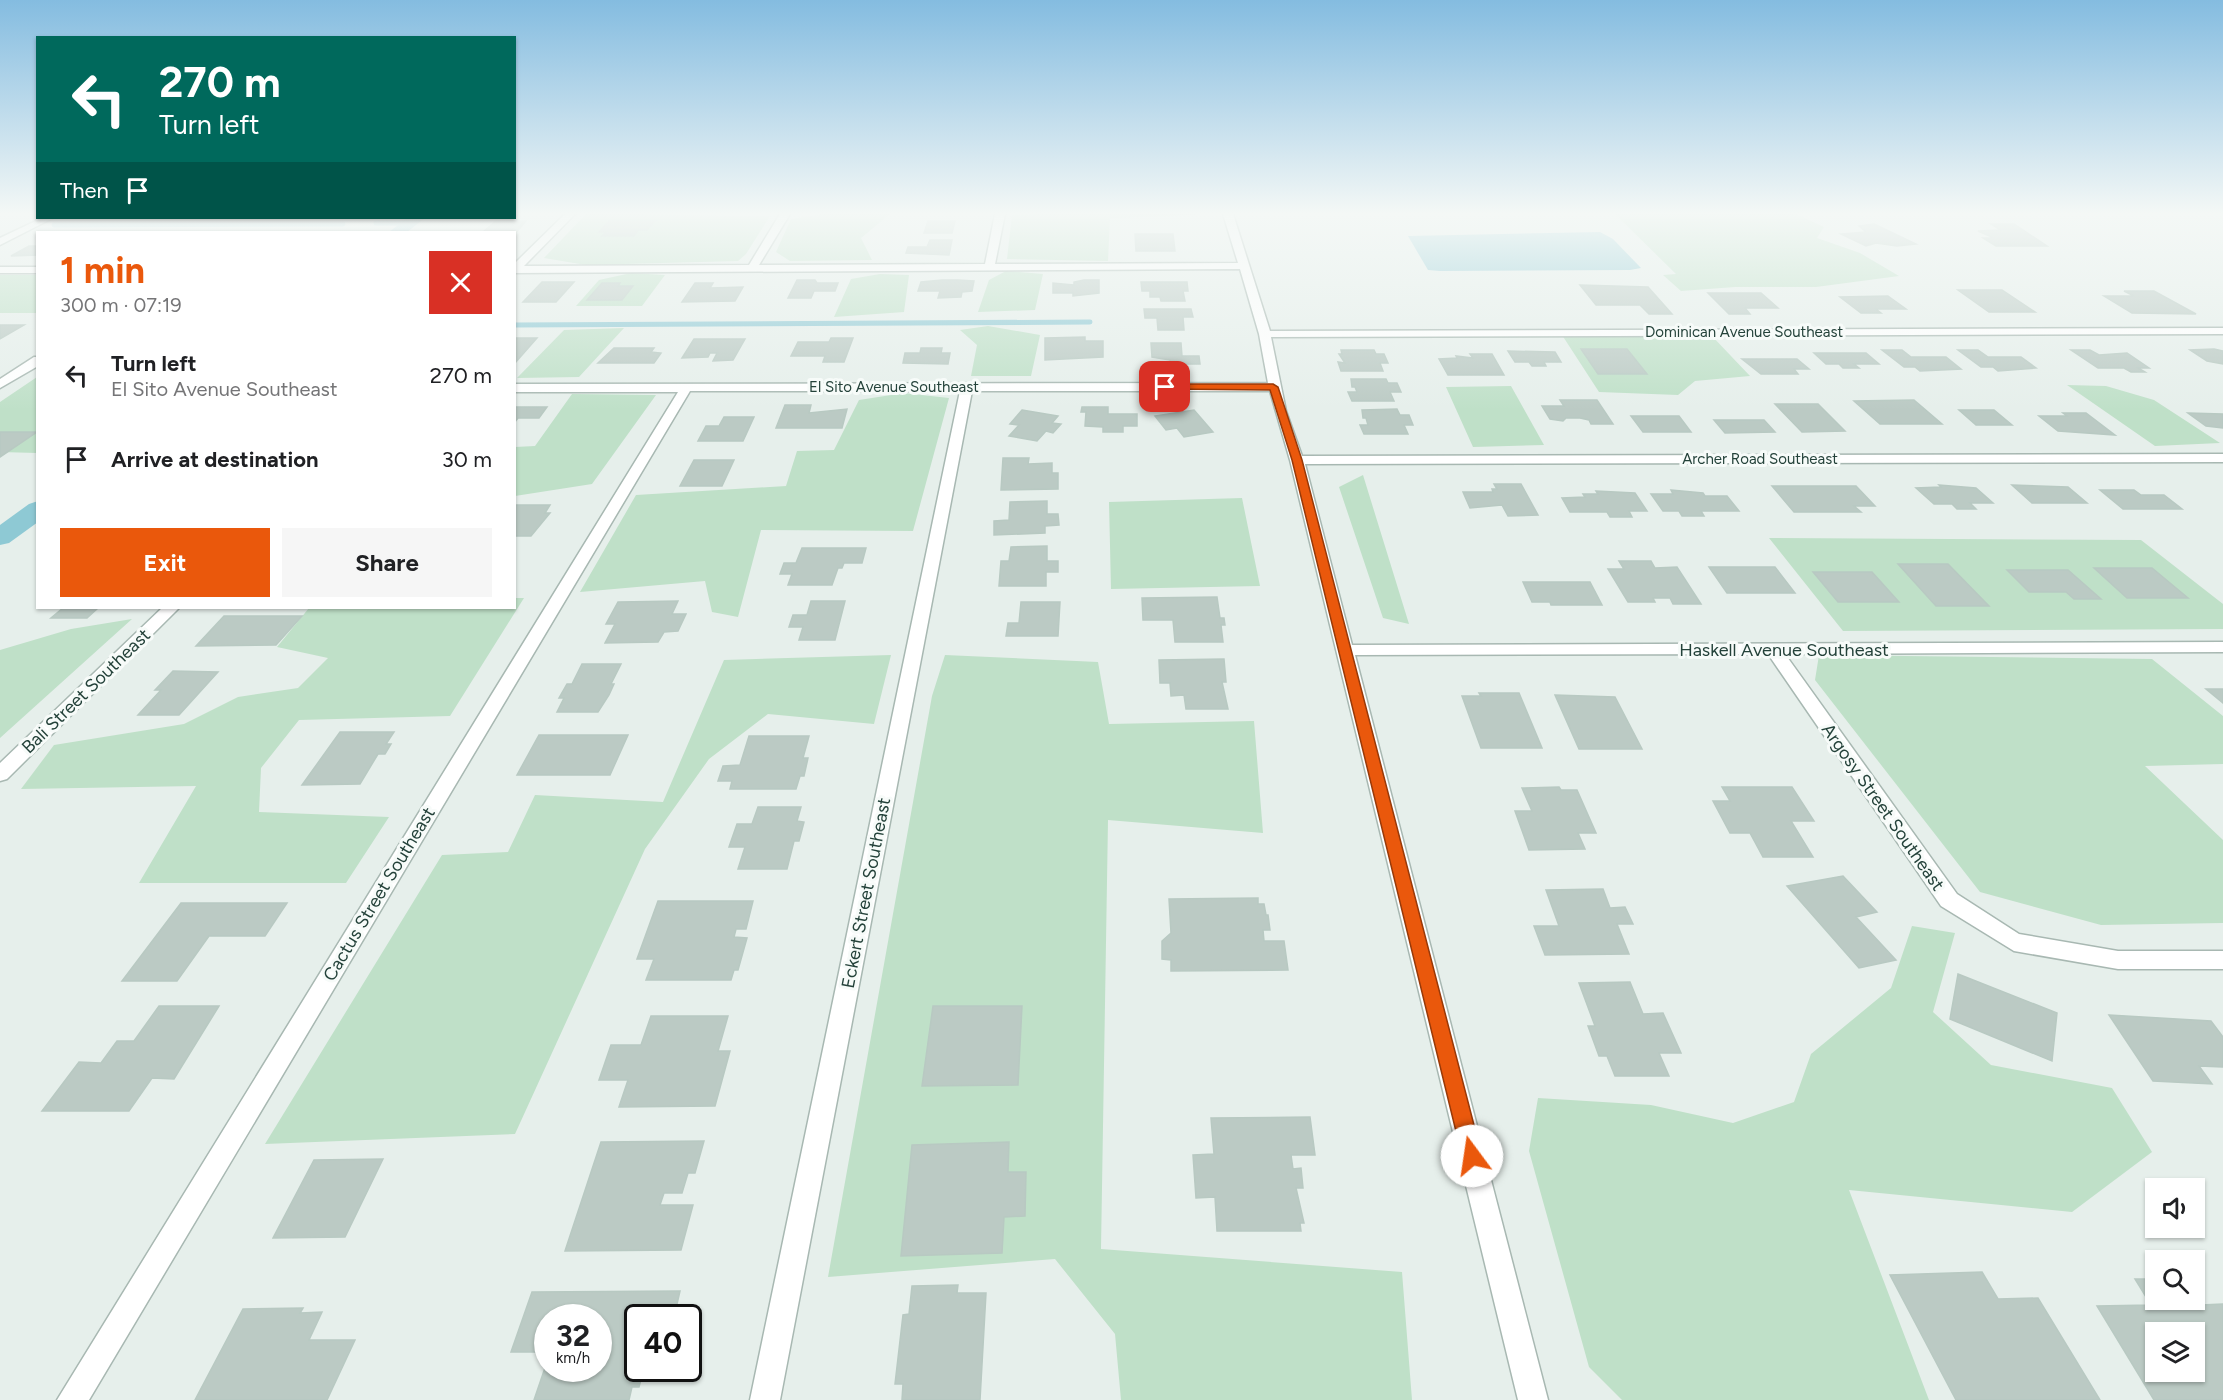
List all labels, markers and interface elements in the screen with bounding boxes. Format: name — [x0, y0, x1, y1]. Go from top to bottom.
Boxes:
text: 270 m — [159, 57, 281, 108]
icon: left — [60, 60, 138, 138]
text: Turn left — [159, 108, 259, 141]
icon: arrive — [121, 174, 154, 207]
text: Then — [60, 177, 109, 204]
text: 1 min — [60, 249, 145, 292]
button: close — [429, 251, 492, 314]
text: 300 m · 07:19 — [60, 293, 182, 317]
street label: Dominican Avenue Southeast — [1645, 323, 1843, 341]
text: Turn left — [111, 350, 197, 377]
icon: left — [60, 359, 93, 392]
pin — [1139, 361, 1190, 412]
text: 270 m — [430, 362, 492, 389]
icon: arrive — [1148, 370, 1181, 403]
text: El Sito Avenue Southeast — [111, 377, 337, 401]
street label: El Sito Avenue Southeast — [809, 378, 979, 396]
icon: arrive — [60, 443, 93, 476]
text: Arrive at destination — [111, 446, 319, 473]
text: 30 m — [442, 446, 492, 473]
street label: Archer Road Southeast — [1682, 450, 1838, 468]
button: Exit — [60, 528, 270, 597]
button: Share — [282, 528, 492, 597]
street label: Bali Street Southeast — [17, 624, 155, 758]
street label: Haskell Avenue Southeast — [1679, 639, 1889, 661]
street label: Argosy Street Southeast — [1817, 719, 1949, 895]
street label: Eckert Street Southeast — [837, 796, 895, 990]
street label: Cactus Street Southeast — [318, 803, 440, 985]
position arrow — [1440, 1124, 1504, 1188]
map controls — [2145, 1178, 2205, 1382]
button: sound — [2145, 1178, 2205, 1238]
button: search — [2145, 1250, 2205, 1310]
speed limit sign: 40 — [624, 1304, 702, 1382]
text: 32 — [556, 1317, 590, 1354]
button: layers — [2145, 1322, 2205, 1382]
text: km/h — [556, 1349, 590, 1367]

